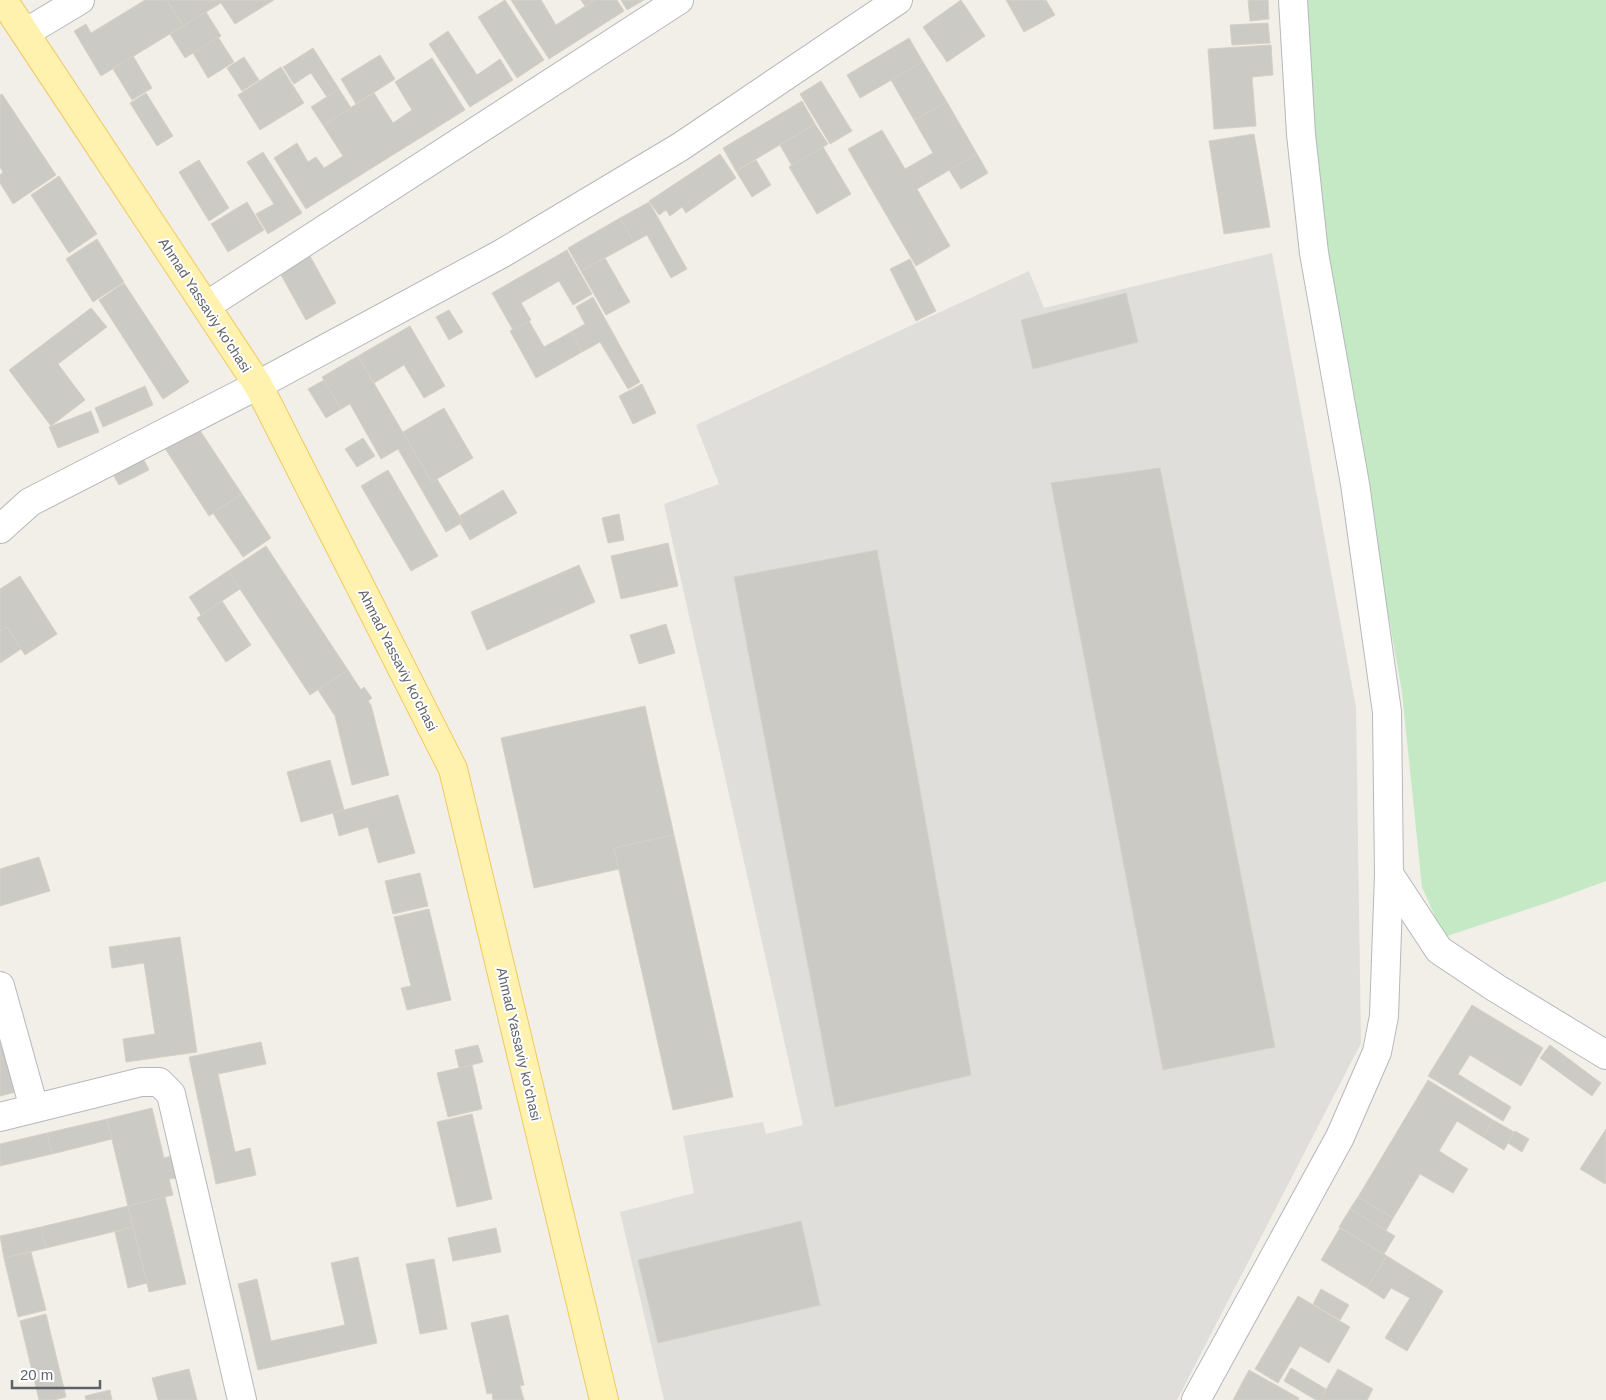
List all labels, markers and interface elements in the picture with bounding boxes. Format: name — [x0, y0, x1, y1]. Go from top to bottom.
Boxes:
street label: Ahmad Yassaviy ko'chasi — [156, 235, 254, 375]
street label: Ahmad Yassaviy ko'chasi — [355, 586, 441, 734]
street label: Ahmad Yassaviy ko'chasi — [494, 966, 544, 1122]
scale bar — [12, 1358, 100, 1390]
text: 20 m — [20, 1366, 53, 1383]

